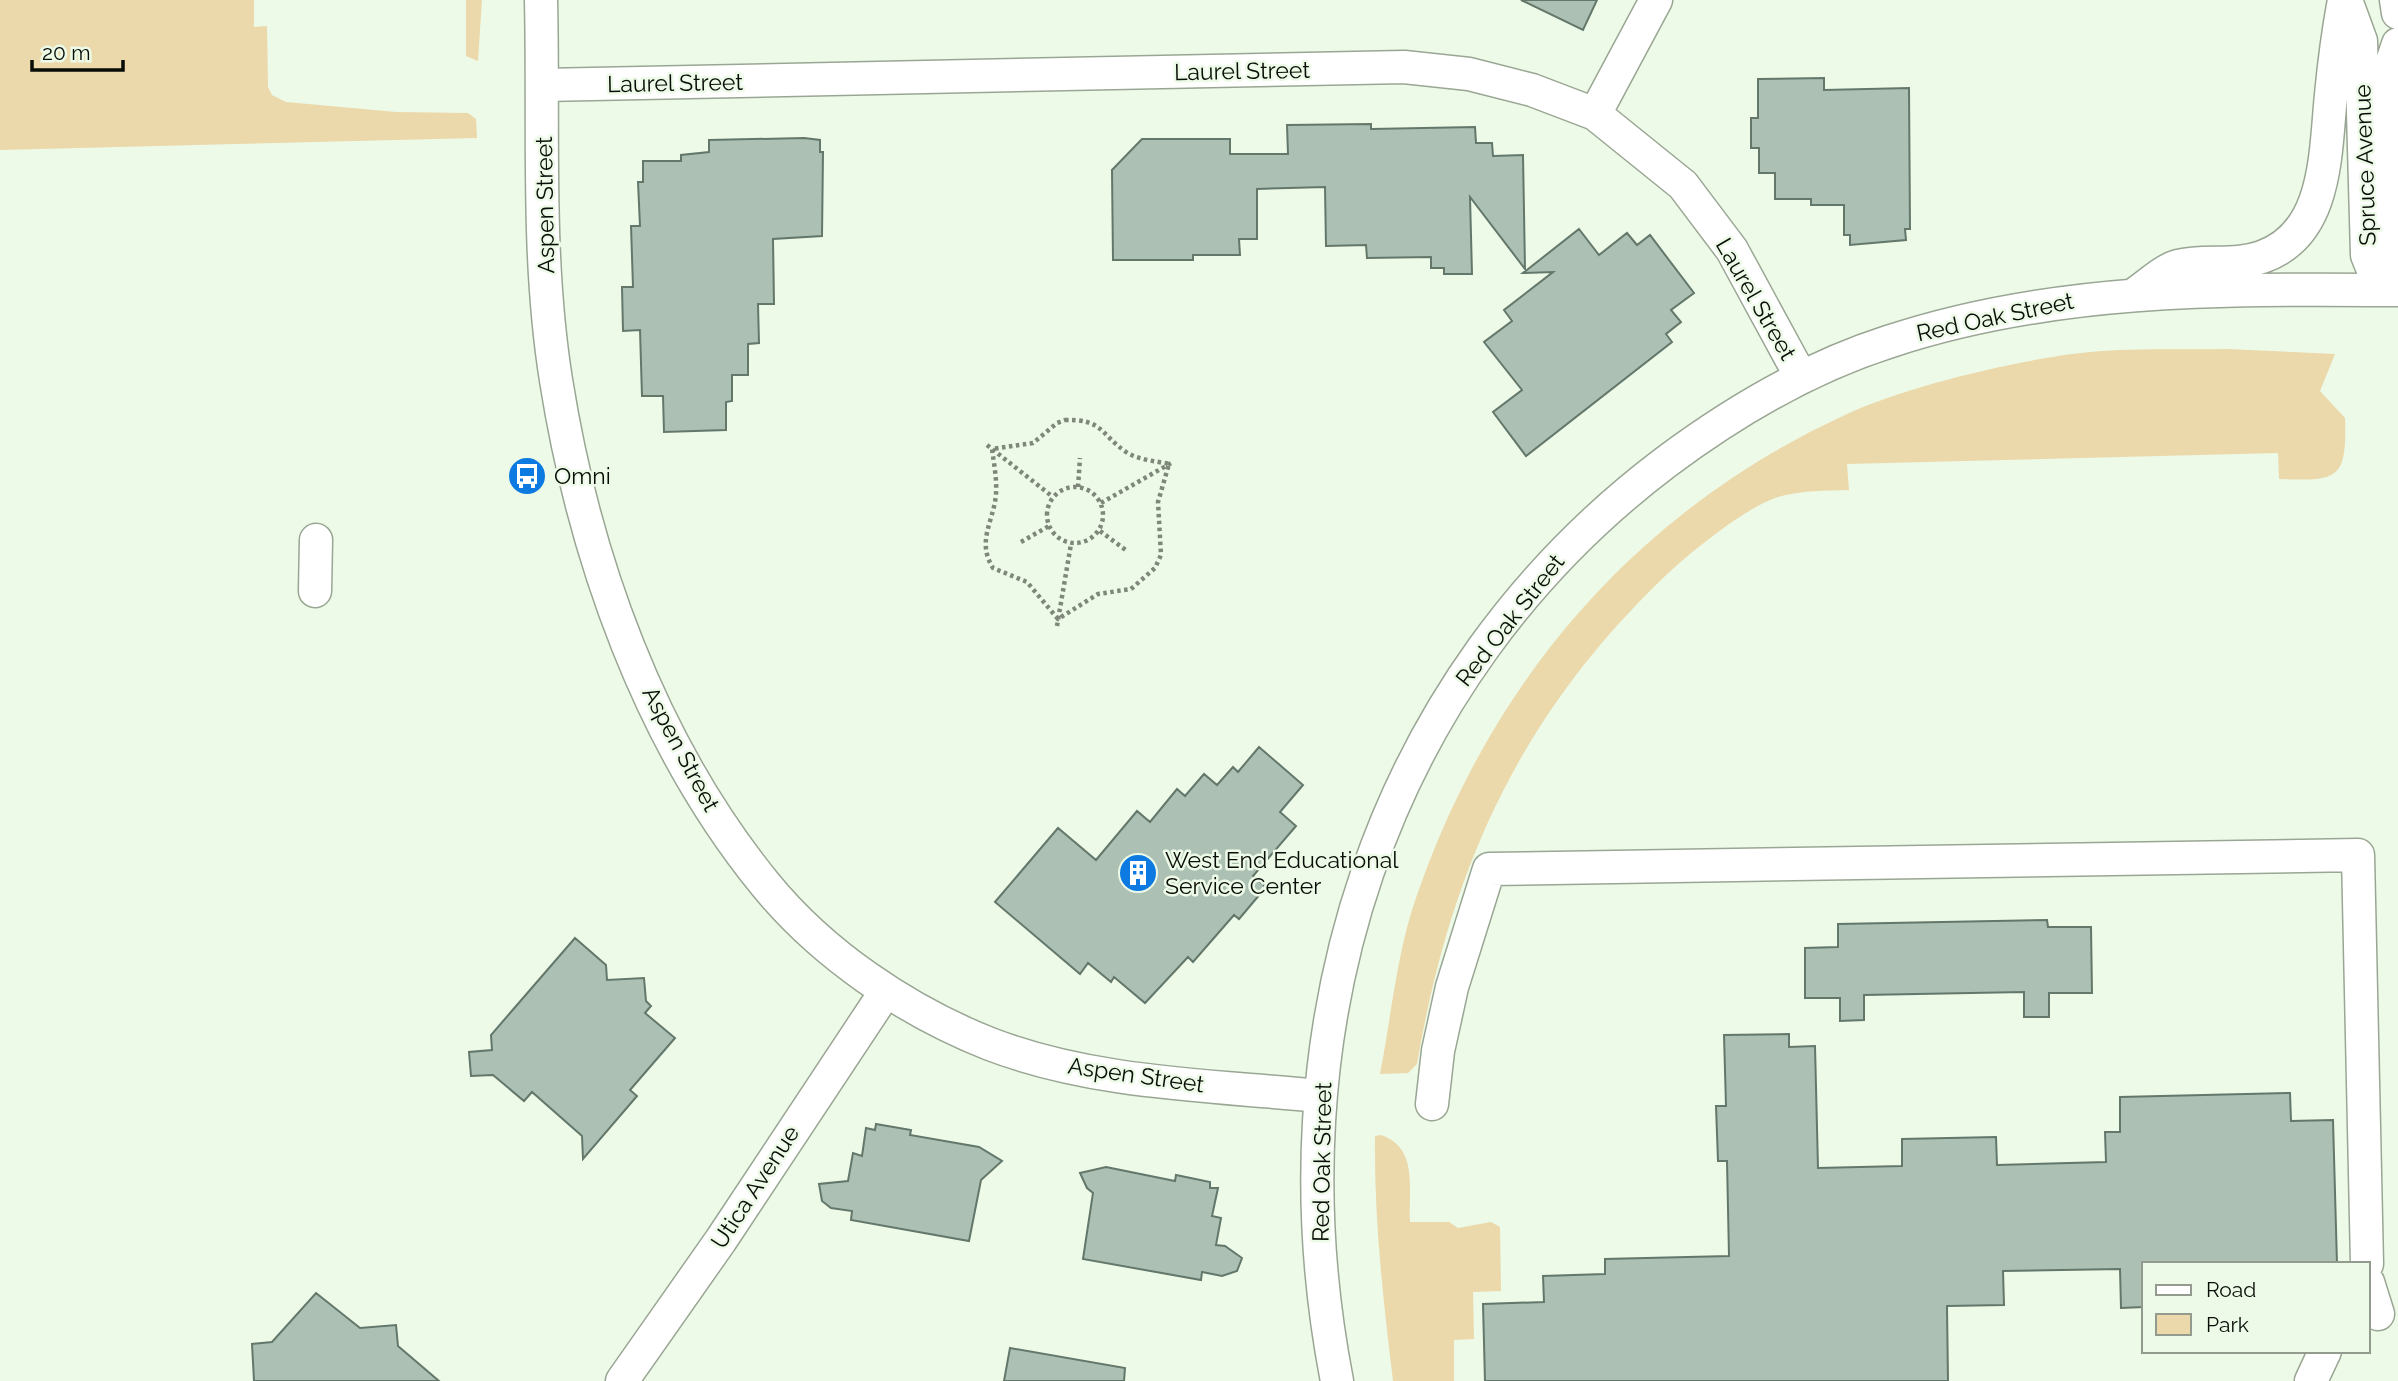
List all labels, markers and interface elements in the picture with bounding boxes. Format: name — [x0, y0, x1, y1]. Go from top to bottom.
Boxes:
scale bar — [32, 28, 122, 72]
text: 20 m — [42, 40, 90, 65]
street label: Laurel Street — [1174, 56, 1311, 85]
street label: Laurel Street — [607, 68, 744, 97]
street label: Spruce Avenue — [2348, 84, 2381, 246]
street label: Aspen Street — [530, 136, 559, 274]
street label: Laurel Street — [1711, 233, 1802, 365]
street label: Red Oak Street — [1914, 287, 2076, 346]
bus stop icon: Omni — [506, 455, 548, 497]
place label: Omni — [554, 462, 611, 489]
street label: Red Oak Street — [1450, 548, 1570, 691]
street label: Aspen Street — [637, 682, 726, 816]
place label: West End Educational Service Center — [1165, 846, 1399, 899]
building icon: West End Educational Service Center — [1117, 852, 1159, 894]
street label: Aspen Street — [1066, 1052, 1206, 1097]
street label: Red Oak Street — [1307, 1082, 1336, 1242]
street label: Utica Avenue — [705, 1120, 804, 1253]
legend — [2142, 1262, 2370, 1353]
text: Road — [2206, 1277, 2256, 1302]
text: Park — [2206, 1312, 2249, 1337]

